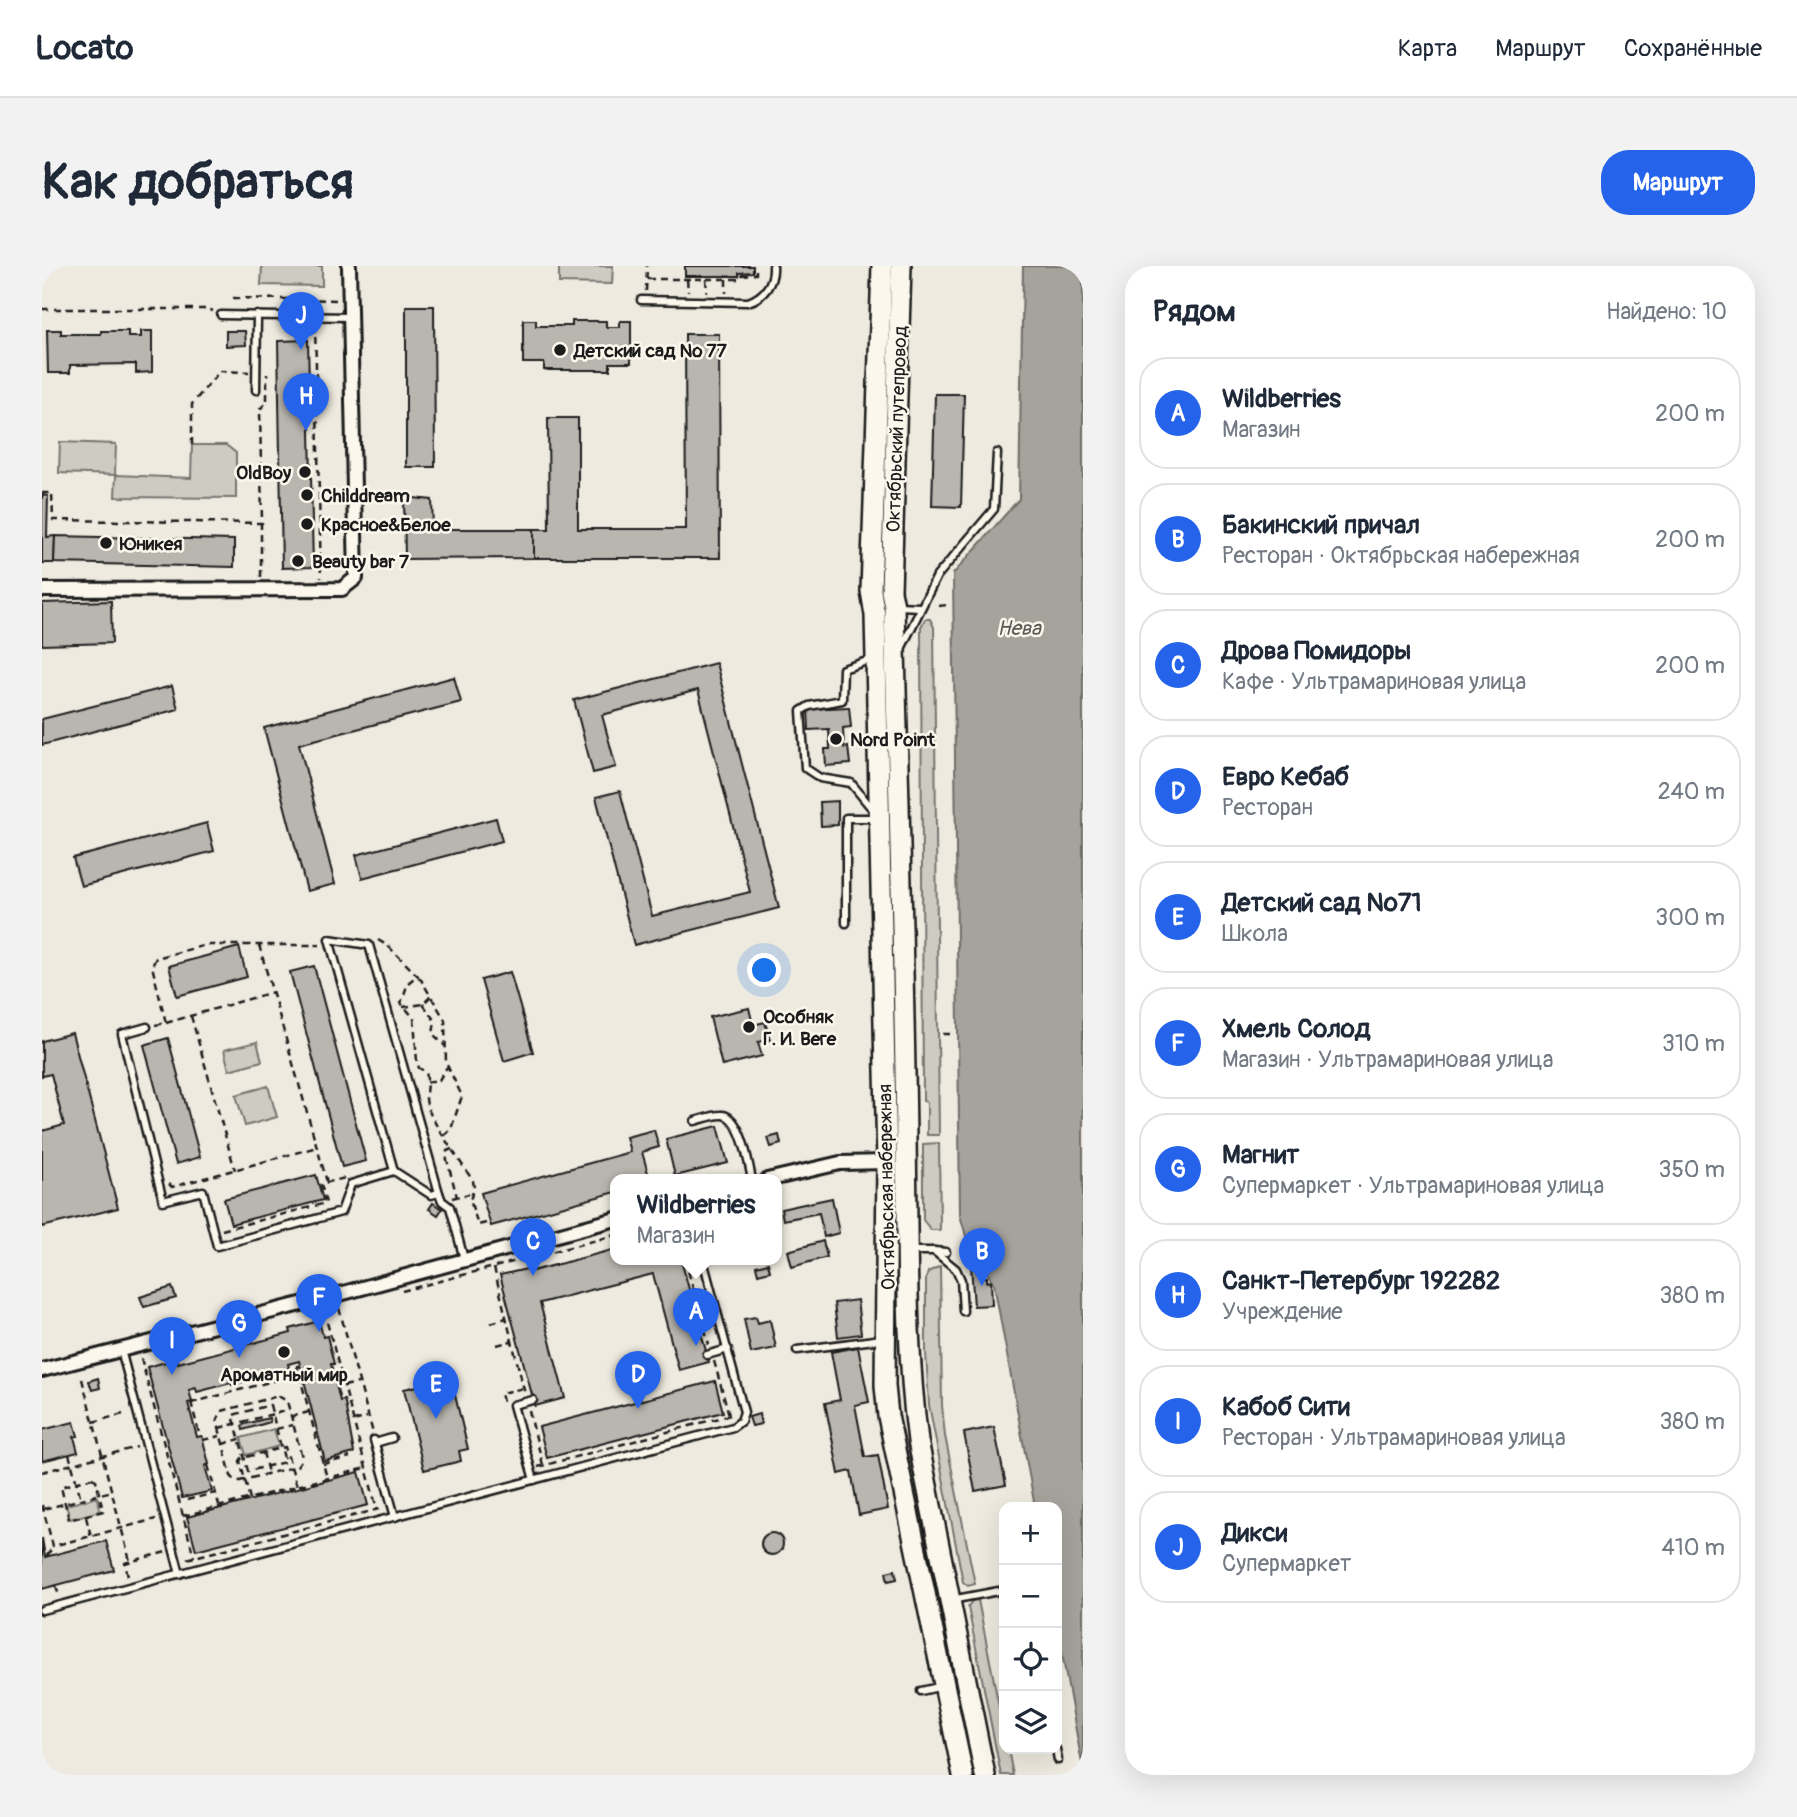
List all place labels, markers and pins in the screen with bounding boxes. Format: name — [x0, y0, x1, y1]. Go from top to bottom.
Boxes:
pin: J — [278, 292, 324, 350]
place label: Детский сад № 77 — [573, 339, 728, 363]
marker: Детский сад № 77 — [552, 342, 568, 358]
pin: H — [283, 373, 329, 431]
place label: OldBoy — [236, 461, 292, 485]
marker: OldBoy — [297, 464, 313, 480]
place label: Childdream — [321, 484, 410, 508]
marker: Childdream — [299, 487, 315, 503]
place label: Красное&Белое — [321, 513, 451, 537]
marker: Красное&Белое — [299, 516, 315, 532]
place label: Юникея — [119, 532, 182, 556]
marker: Юникея — [98, 535, 114, 551]
place label: Beauty bar 7 — [312, 550, 410, 574]
marker: Beauty bar 7 — [290, 553, 306, 569]
place label: Nord Point — [850, 728, 936, 752]
marker: Nord Point — [828, 731, 844, 747]
place label: Особняк Г. И. Веге — [763, 1005, 837, 1051]
marker: Особняк Г. И. Веге — [741, 1019, 757, 1035]
pin: C — [510, 1218, 556, 1276]
pin: B — [959, 1228, 1005, 1286]
pin: F — [296, 1274, 342, 1332]
pin: A — [673, 1288, 719, 1346]
pin: G — [216, 1300, 262, 1358]
pin: I — [149, 1317, 195, 1375]
marker: Ароматный мир — [276, 1344, 292, 1360]
pin: D — [615, 1351, 661, 1409]
pin: E — [413, 1361, 459, 1419]
place label: Ароматный мир — [220, 1363, 348, 1387]

